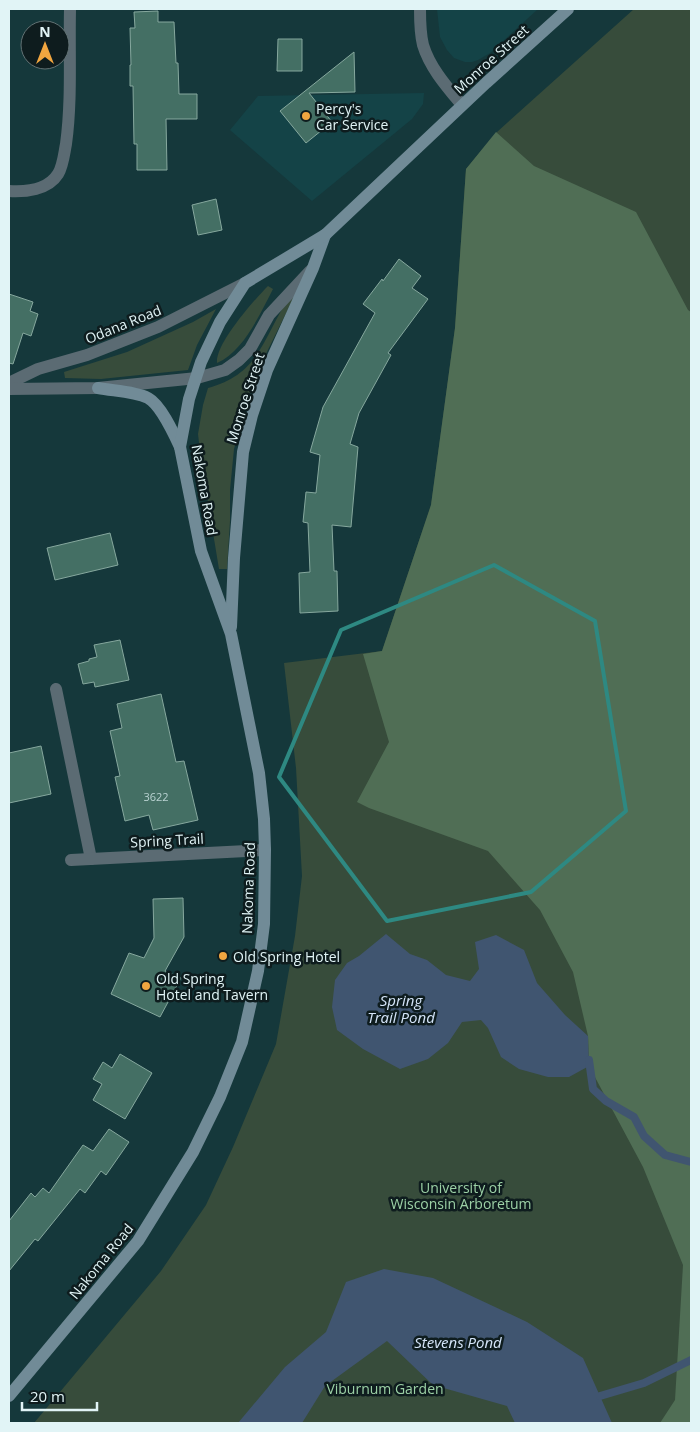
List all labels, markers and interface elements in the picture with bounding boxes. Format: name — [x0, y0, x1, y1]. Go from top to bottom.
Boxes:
north arrow — [20, 20, 70, 70]
street label: Monroe Street — [450, 20, 532, 98]
text: N — [39, 22, 51, 41]
place label: Percy's Car Service — [316, 99, 388, 134]
marker: Percy's Car Service — [300, 110, 312, 122]
street label: Odana Road — [82, 300, 164, 348]
street label: Monroe Street — [221, 350, 269, 446]
street label: Nakoma Road — [188, 443, 222, 537]
house number: 3622 — [143, 789, 169, 804]
street label: Spring Trail — [130, 829, 204, 851]
street label: Nakoma Road — [237, 842, 259, 934]
place label: Old Spring Hotel — [233, 947, 340, 966]
marker: Old Spring Hotel — [217, 950, 229, 962]
place label: Old Spring Hotel and Tavern — [156, 969, 268, 1004]
marker: Old Spring Hotel and Tavern — [140, 980, 152, 992]
water label: Spring Trail Pond — [367, 990, 435, 1027]
park label: University of Wisconsin Arboretum — [391, 1178, 531, 1213]
street label: Nakoma Road — [65, 1219, 137, 1303]
water label: Stevens Pond — [414, 1332, 502, 1352]
park label: Viburnum Garden — [326, 1379, 444, 1398]
scale bar — [22, 1380, 98, 1412]
text: 20 m — [30, 1386, 65, 1406]

